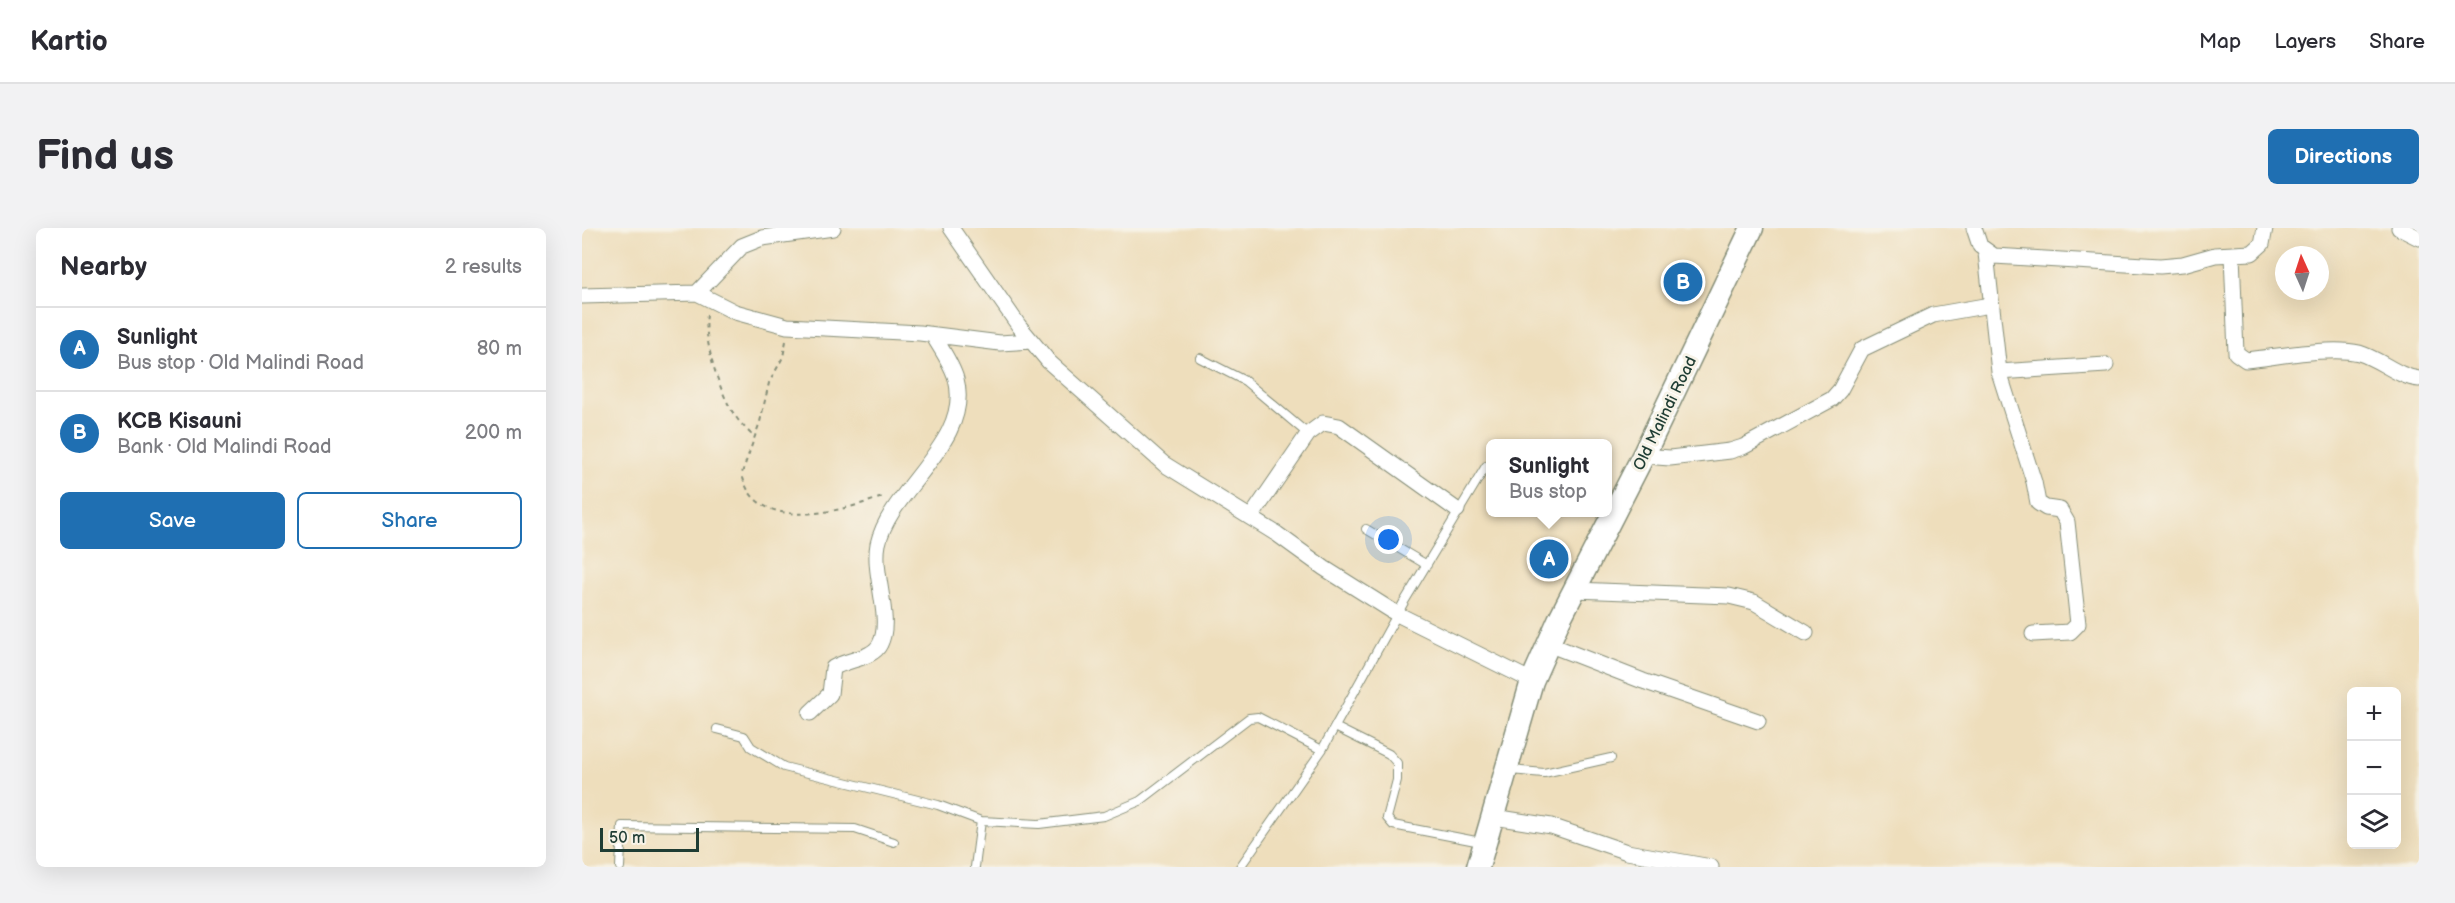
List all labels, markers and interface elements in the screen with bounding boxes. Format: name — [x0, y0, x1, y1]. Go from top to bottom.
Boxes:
text: Kartio — [30, 25, 108, 58]
text: Map — [2199, 29, 2241, 54]
text: Layers — [2274, 29, 2336, 54]
text: Share — [2369, 29, 2425, 54]
button: Directions — [2268, 129, 2419, 184]
text: Find us — [36, 131, 174, 182]
north arrow — [2275, 246, 2329, 300]
text: Nearby — [60, 252, 147, 283]
text: 2 results — [445, 255, 522, 279]
pin: B — [1664, 260, 1702, 304]
text: Sunlight — [117, 324, 198, 351]
text: A — [73, 337, 86, 361]
text: 80 m — [477, 337, 522, 361]
text: Bus stop · Old Malindi Road — [117, 351, 364, 375]
street label: Old Malindi Road — [1630, 354, 1701, 474]
text: KCB Kisauni — [117, 408, 242, 435]
text: B — [72, 421, 87, 445]
text: 200 m — [465, 421, 522, 445]
text: Bank · Old Malindi Road — [117, 435, 331, 459]
popup — [1486, 439, 1612, 517]
text: Sunlight — [1509, 453, 1589, 480]
text: Bus stop — [1509, 480, 1587, 504]
button: Save — [60, 492, 285, 549]
button: Share — [297, 492, 522, 549]
your location — [1374, 525, 1403, 554]
pin: A — [1530, 536, 1568, 582]
map controls — [2347, 687, 2401, 849]
button: + — [2347, 687, 2401, 741]
button: − — [2347, 741, 2401, 795]
button: layers — [2347, 795, 2401, 849]
scale bar — [600, 825, 699, 852]
text: 50 m — [609, 829, 645, 848]

